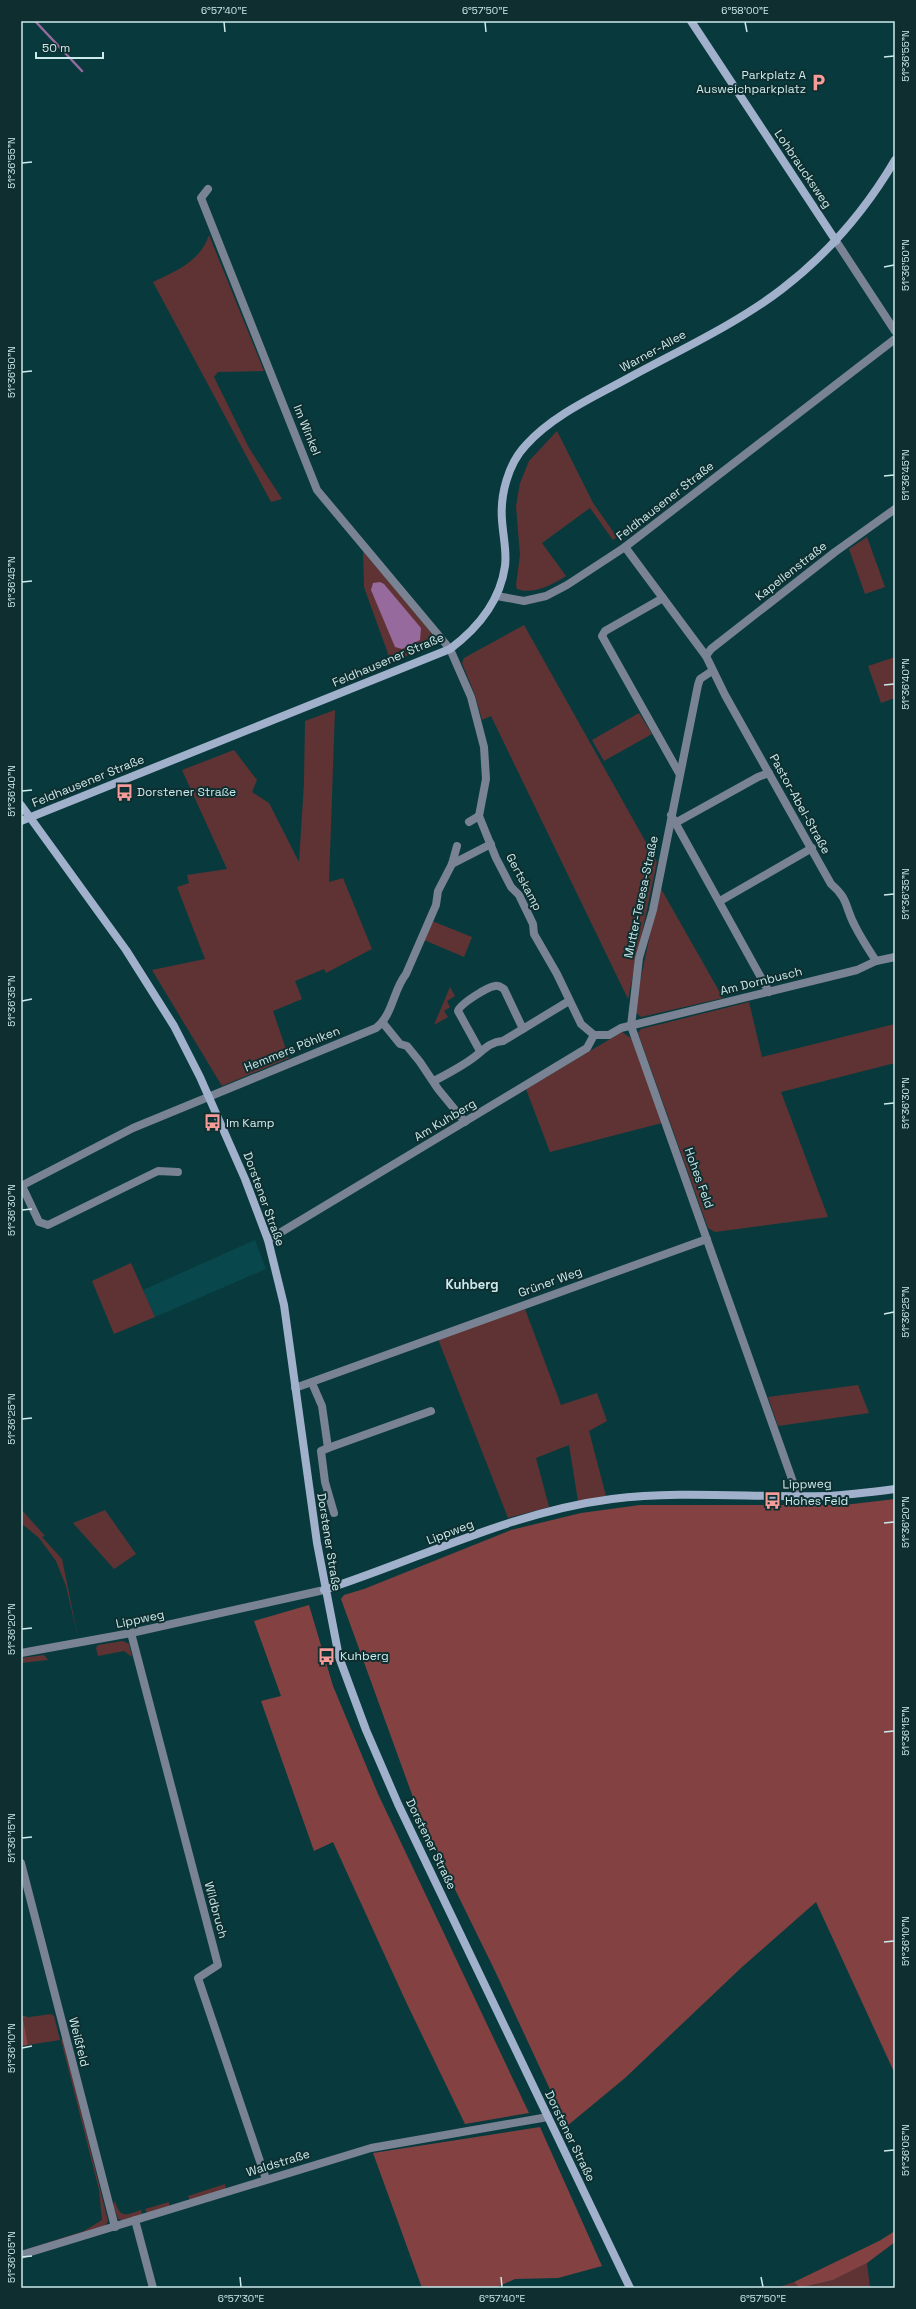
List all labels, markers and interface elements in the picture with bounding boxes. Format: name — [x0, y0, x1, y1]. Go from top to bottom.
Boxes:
text: 6°57'40"E — [201, 4, 247, 17]
text: 6°57'50"E — [462, 4, 508, 17]
text: 6°58'00"E — [721, 4, 769, 17]
text: 51°36'55"N — [899, 30, 912, 82]
scale bar — [36, 34, 103, 60]
text: 50 m — [42, 40, 70, 56]
place label: Parkplatz A Ausweichparkplatz — [696, 67, 806, 97]
parking icon: Parkplatz A Ausweichparkplatz — [809, 72, 829, 92]
street label: Lohbraucksweg — [771, 127, 835, 211]
text: 51°36'55"N — [5, 137, 18, 189]
text: 51°36'50"N — [899, 239, 912, 291]
street label: Warner-Allee — [617, 326, 689, 376]
text: 51°36'50"N — [5, 346, 18, 398]
street label: Im Winkel — [290, 402, 324, 458]
text: 51°36'45"N — [899, 449, 912, 501]
street label: Feldhausener Straße — [613, 458, 717, 544]
street label: Kapellenstraße — [752, 538, 830, 604]
text: 51°36'45"N — [5, 556, 18, 608]
street label: Feldhausener Straße — [330, 629, 446, 691]
text: 51°36'40"N — [899, 658, 912, 710]
street label: Feldhausener Straße — [29, 751, 147, 811]
street label: Pastor-Abel-Straße — [766, 751, 834, 857]
text: 51°36'40"N — [5, 765, 18, 817]
bus stop icon: Dorstener Straße — [114, 782, 134, 802]
place label: Dorstener Straße — [137, 784, 236, 800]
street label: Mutter-Teresa-Straße — [620, 834, 662, 960]
street label: Gertskamp — [502, 851, 546, 914]
text: 51°36'35"N — [899, 868, 912, 920]
street label: Am Dornbusch — [718, 963, 804, 999]
text: 51°36'35"N — [5, 975, 18, 1027]
street label: Hemmers Pöhlken — [242, 1023, 342, 1075]
text: 51°36'30"N — [899, 1077, 912, 1129]
street label: Am Kuhberg — [411, 1095, 479, 1145]
bus stop icon: Im Kamp — [203, 1113, 223, 1133]
place label: Im Kamp — [226, 1115, 275, 1131]
street label: Hohes Feld — [681, 1146, 717, 1210]
street label: Dorstener Straße — [240, 1150, 288, 1248]
text: 51°36'30"N — [5, 1184, 18, 1236]
street label: Grüner Weg — [516, 1263, 584, 1301]
district label: Kuhberg — [445, 1276, 499, 1293]
text: 51°36'25"N — [899, 1286, 912, 1338]
text: 51°36'25"N — [5, 1393, 18, 1445]
street label: Lippweg — [782, 1476, 832, 1492]
bus stop icon: Hohes Feld — [762, 1491, 782, 1511]
street label: Dorstener Straße — [313, 1492, 345, 1592]
place label: Hohes Feld — [785, 1493, 848, 1509]
text: 51°36'20"N — [899, 1496, 912, 1548]
street label: Lippweg — [424, 1516, 476, 1548]
text: 51°36'20"N — [5, 1603, 18, 1655]
street label: Lippweg — [114, 1606, 166, 1632]
bus stop icon: Kuhberg — [317, 1646, 337, 1666]
place label: Kuhberg — [340, 1648, 389, 1664]
text: 51°36'15"N — [899, 1706, 912, 1756]
street label: Dorstener Straße — [402, 1796, 460, 1892]
text: 51°36'15"N — [5, 1813, 18, 1863]
street label: Wildbruch — [201, 1880, 231, 1940]
text: 51°36'10"N — [899, 1916, 912, 1966]
street label: Weißfeld — [65, 2016, 93, 2068]
text: 51°36'10"N — [5, 2023, 18, 2073]
street label: Dorstener Straße — [541, 2088, 599, 2184]
text: 51°36'05"N — [899, 2124, 912, 2176]
street label: Waldstraße — [244, 2146, 312, 2180]
text: 51°36'05"N — [5, 2231, 18, 2283]
text: 6°57'30"E — [218, 2292, 265, 2305]
text: 6°57'40"E — [479, 2292, 525, 2305]
text: 6°57'50"E — [740, 2292, 786, 2305]

